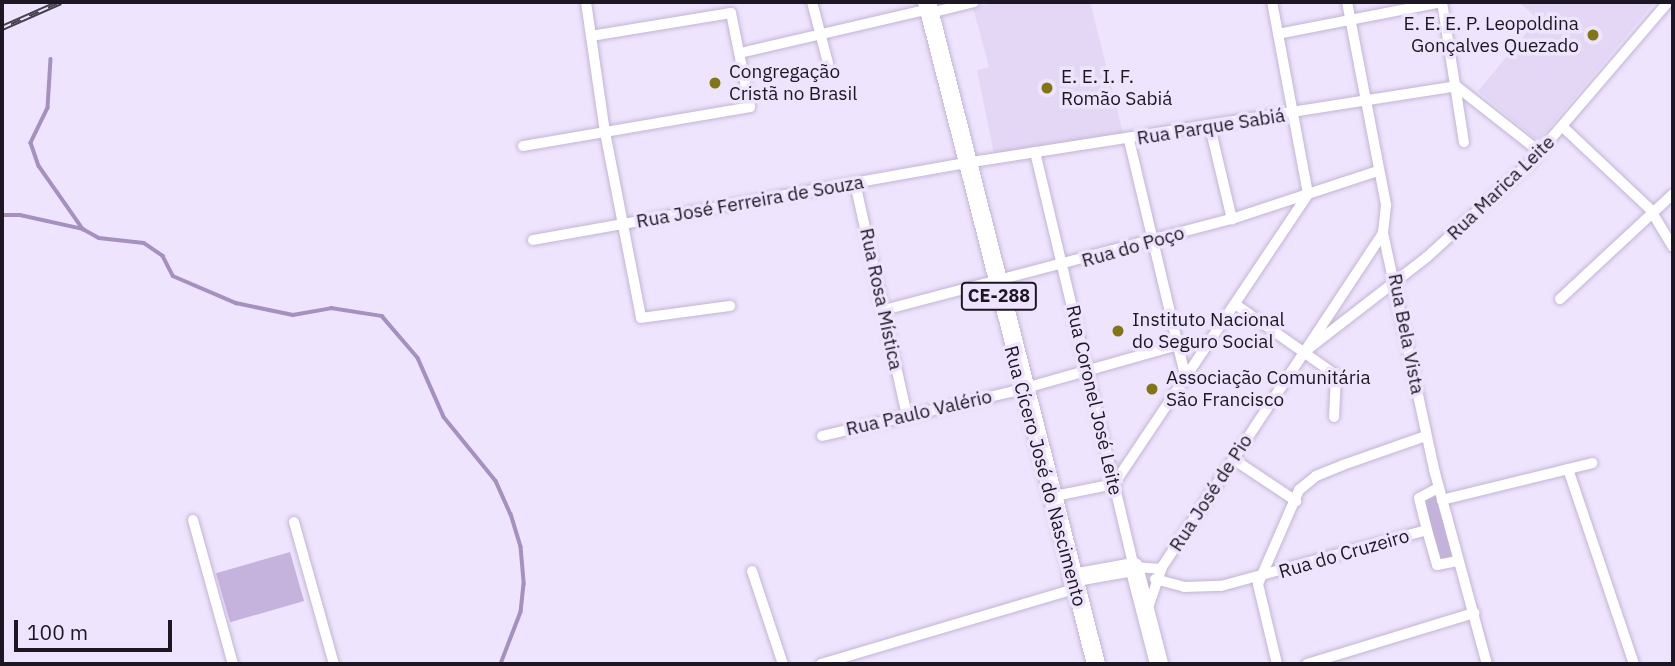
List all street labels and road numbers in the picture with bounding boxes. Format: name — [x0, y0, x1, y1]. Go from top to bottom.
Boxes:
street label: Rua Parque Sabiá — [1135, 104, 1287, 150]
street label: Rua Marica Leite — [1443, 131, 1559, 245]
street label: Rua José Ferreira de Souza — [634, 171, 866, 233]
street label: Rua do Poço — [1079, 221, 1187, 273]
street label: Rua Rosa Mística — [855, 226, 907, 372]
street label: Rua Bela Vista — [1383, 272, 1429, 396]
road number: CE-288 — [960, 282, 1038, 310]
street label: Rua Coronel José Leite — [1061, 303, 1127, 497]
street label: Rua Cícero José do Nascimento — [999, 343, 1091, 609]
street label: Rua Paulo Valério — [844, 385, 994, 441]
street label: Rua José de Pio — [1165, 430, 1257, 556]
street label: Rua do Cruzeiro — [1276, 524, 1412, 584]

